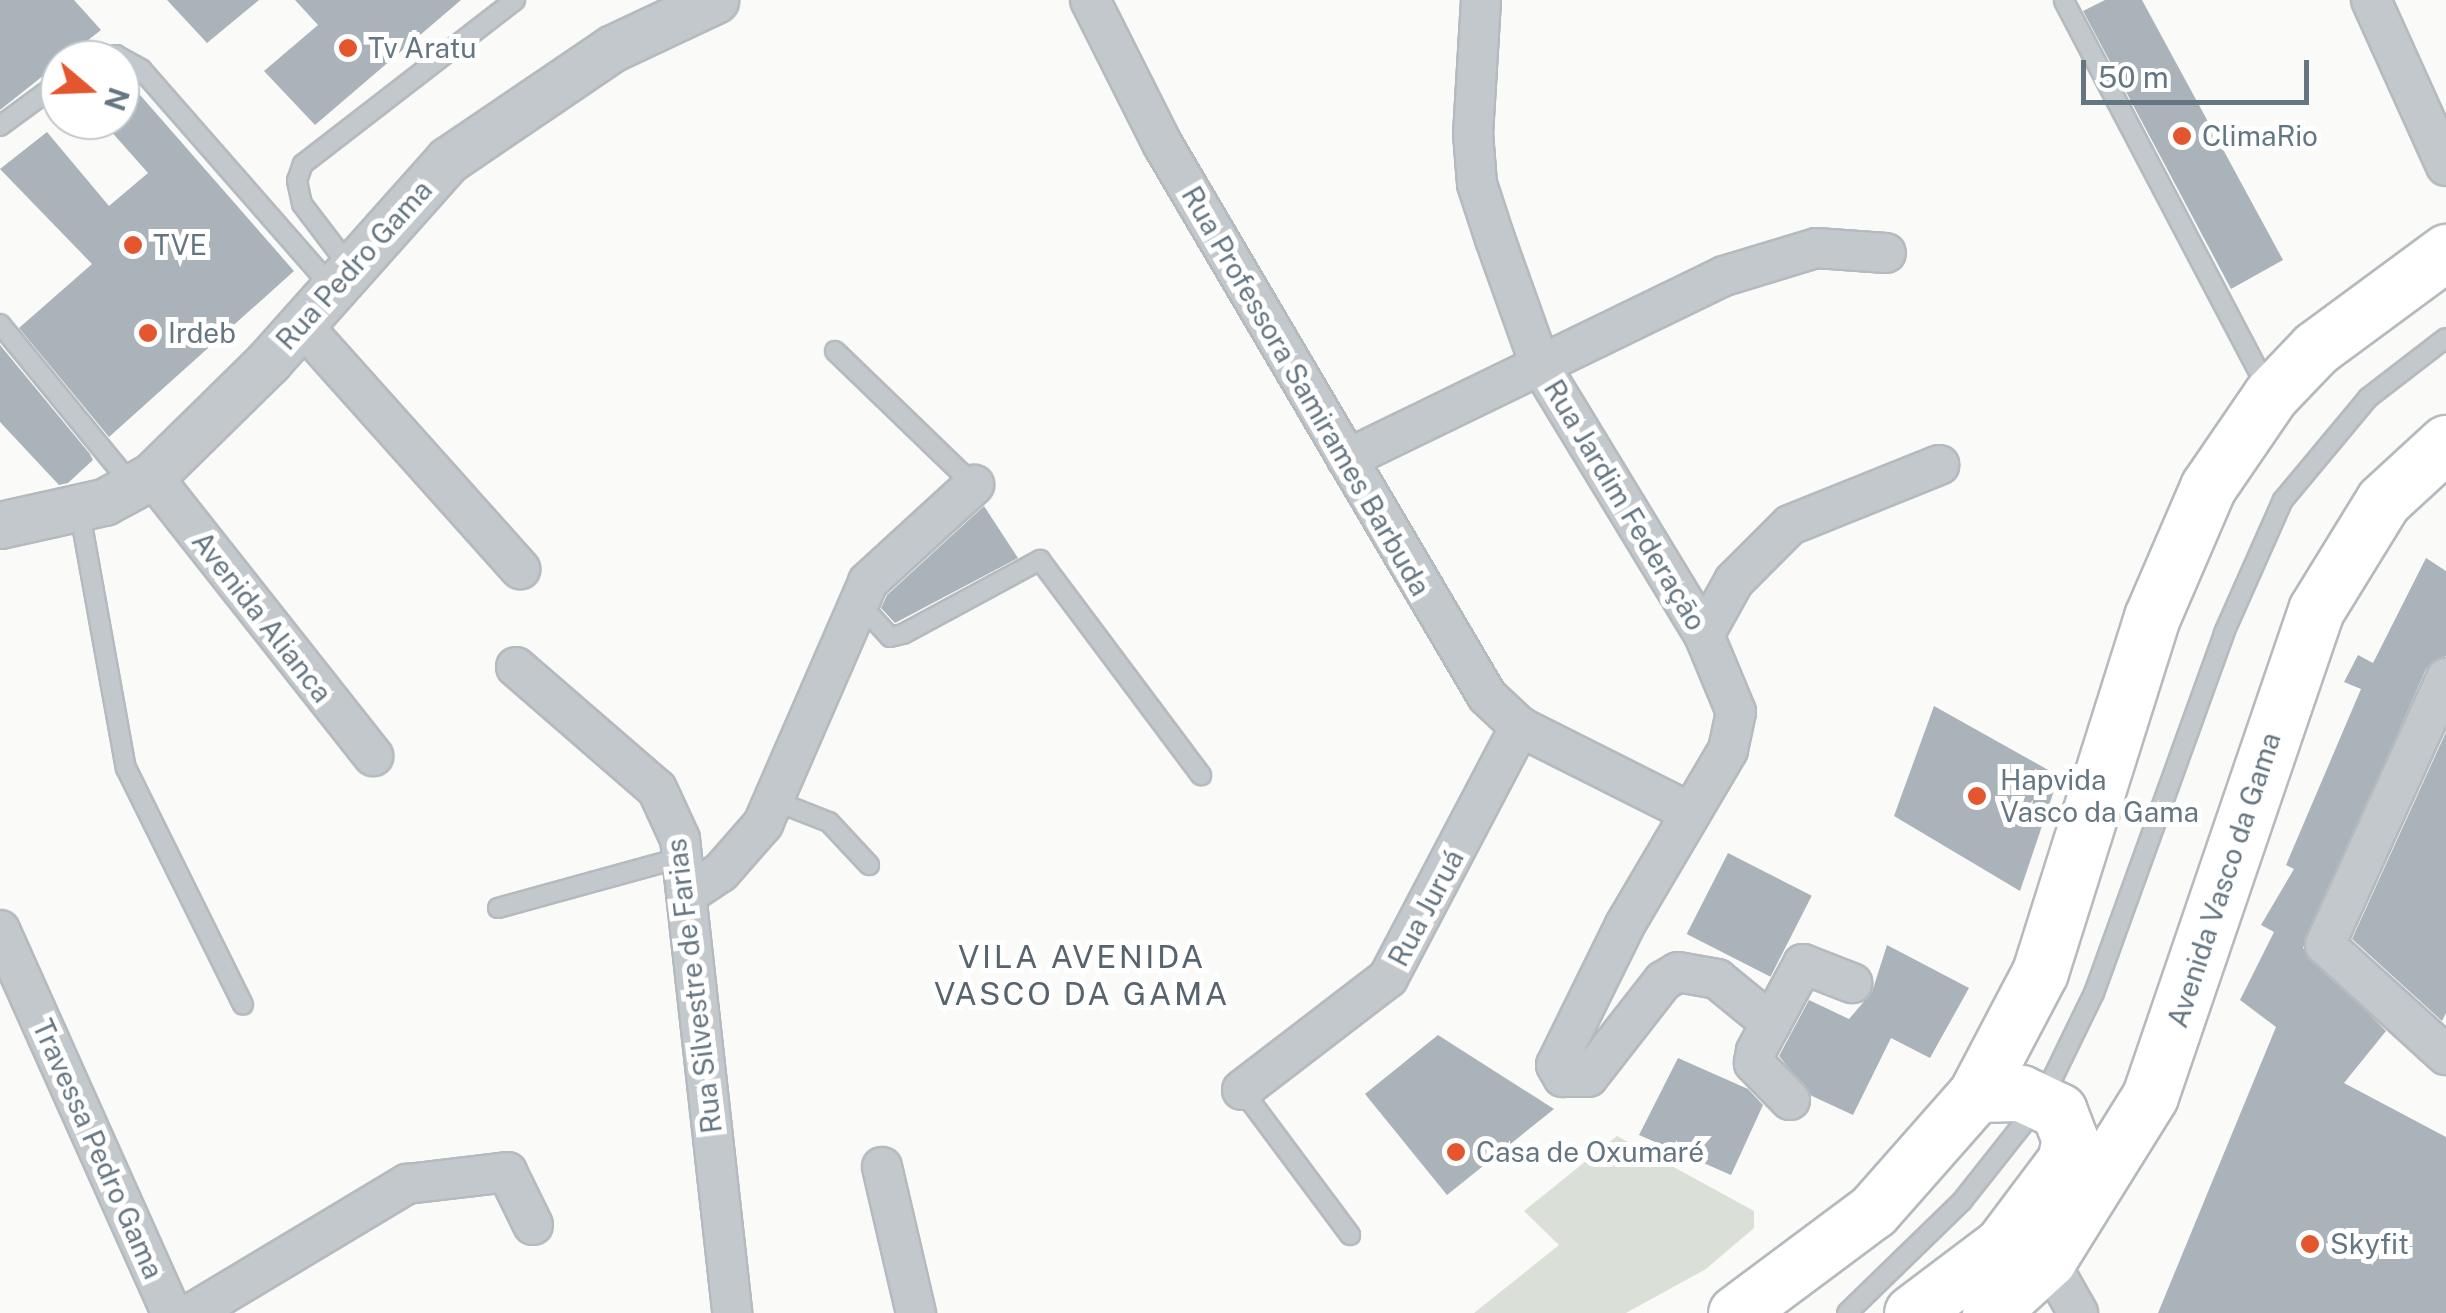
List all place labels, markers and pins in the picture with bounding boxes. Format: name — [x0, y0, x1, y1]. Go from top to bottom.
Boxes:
place label: Tv Aratu — [368, 31, 477, 65]
marker: Tv Aratu — [337, 37, 359, 59]
place label: ClimaRio — [2202, 119, 2318, 153]
marker: ClimaRio — [2171, 125, 2193, 147]
place label: TVE — [153, 228, 207, 262]
marker: TVE — [122, 234, 144, 256]
place label: Irdeb — [168, 316, 236, 350]
marker: Irdeb — [137, 322, 159, 344]
place label: Hapvida Vasco da Gama — [2000, 763, 2200, 829]
marker: Hapvida Vasco da Gama — [1964, 783, 1990, 809]
place label: Casa de Oxumaré — [1476, 1135, 1705, 1169]
marker: Casa de Oxumaré — [1445, 1141, 1467, 1163]
place label: Skyfit — [2330, 1227, 2409, 1261]
marker: Skyfit — [2299, 1233, 2321, 1255]

